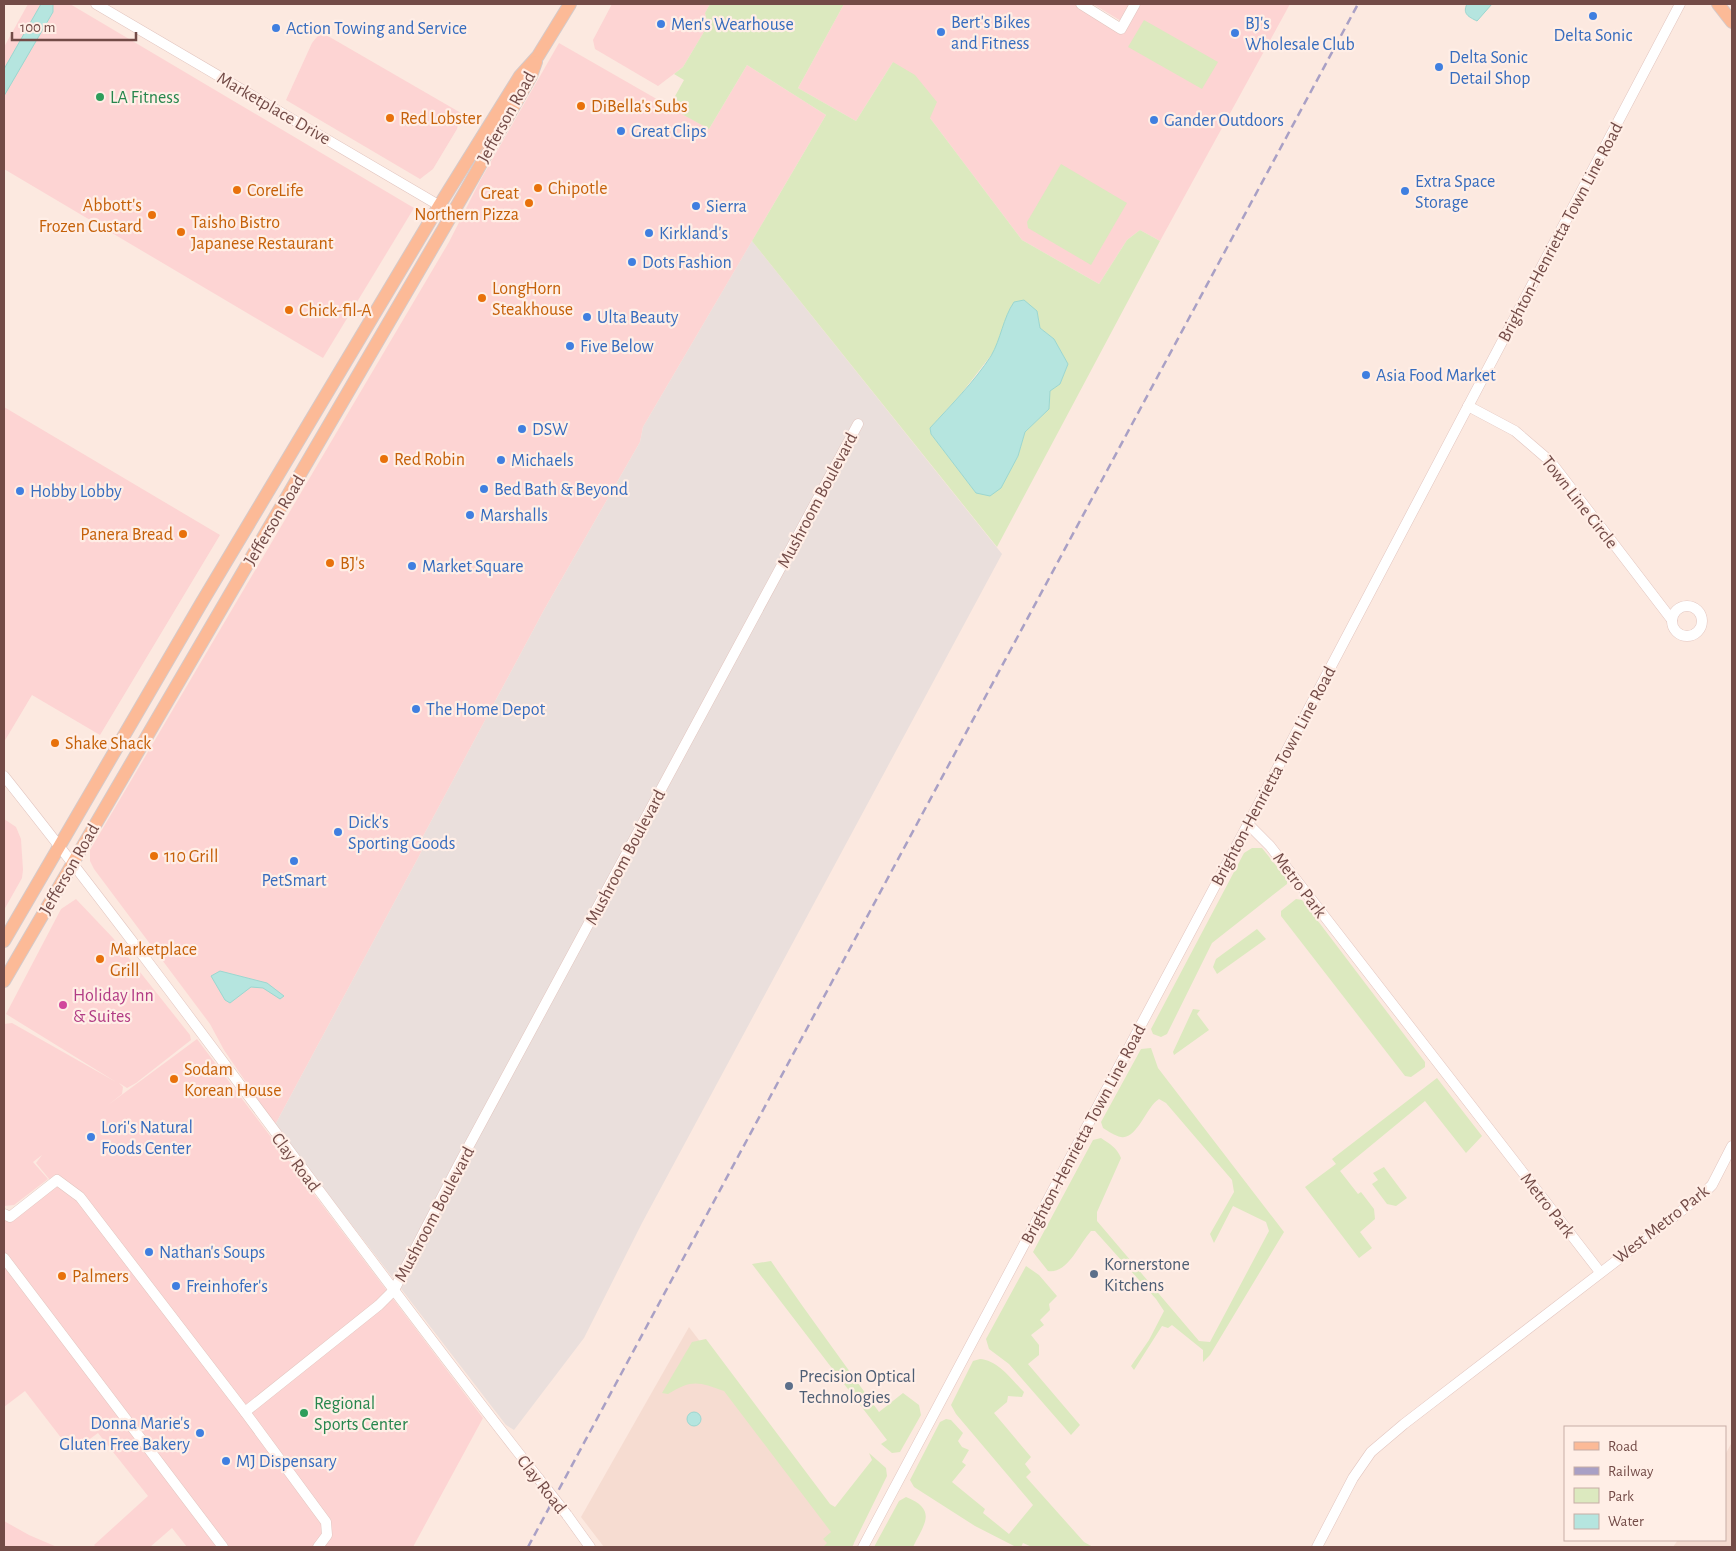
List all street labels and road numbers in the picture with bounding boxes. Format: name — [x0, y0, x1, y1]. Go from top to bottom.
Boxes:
street label: Marketplace Drive — [214, 69, 333, 149]
street label: Jefferson Road — [474, 69, 539, 166]
street label: Brighton-Henrietta Town Line Road — [1495, 120, 1626, 345]
street label: Mushroom Boulevard — [775, 430, 861, 571]
street label: Town Line Circle — [1538, 453, 1621, 552]
street label: Jefferson Road — [241, 472, 309, 569]
street label: Brighton-Henrietta Town Line Road — [1208, 664, 1339, 889]
street label: Mushroom Boulevard — [583, 787, 669, 928]
street label: Jefferson Road — [37, 821, 103, 918]
street label: Metro Park — [1269, 850, 1330, 922]
street label: Brighton-Henrietta Town Line Road — [1018, 1022, 1149, 1247]
street label: Clay Road — [267, 1130, 323, 1195]
street label: Mushroom Boulevard — [392, 1144, 478, 1285]
street label: Metro Park — [1517, 1170, 1578, 1242]
street label: West Metro Park — [1611, 1182, 1713, 1267]
street label: Clay Road — [513, 1452, 569, 1517]

